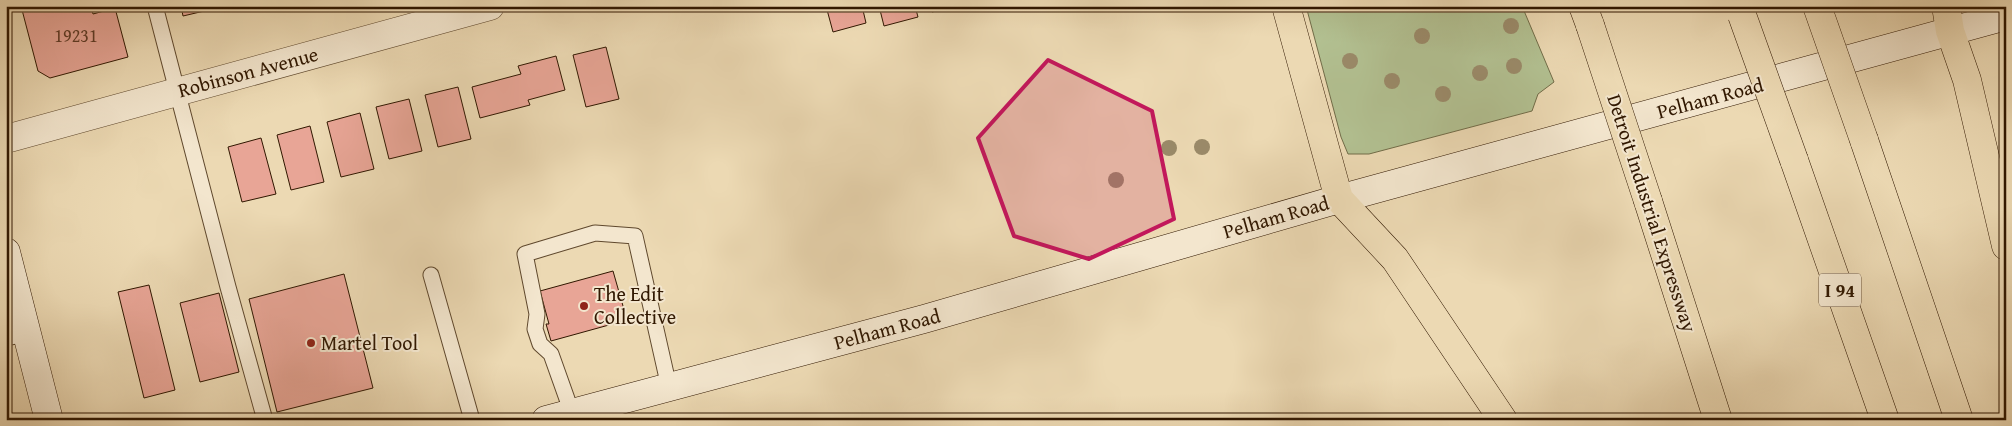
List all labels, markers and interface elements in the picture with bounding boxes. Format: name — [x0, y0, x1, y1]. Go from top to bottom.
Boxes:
house number: 19231 — [54, 22, 98, 49]
street label: Robinson Avenue — [174, 39, 321, 104]
street label: Pelham Road — [1653, 69, 1767, 126]
street label: Detroit Industrial Expressway — [1600, 90, 1705, 336]
street label: Pelham Road — [1219, 187, 1333, 245]
road number: I 94 — [1819, 274, 1861, 306]
place label: The Edit Collective — [594, 279, 676, 331]
marker: The Edit Collective — [578, 300, 590, 312]
street label: Pelham Road — [830, 300, 944, 357]
place label: Martel Tool — [321, 328, 418, 357]
marker: Martel Tool — [305, 337, 317, 349]

